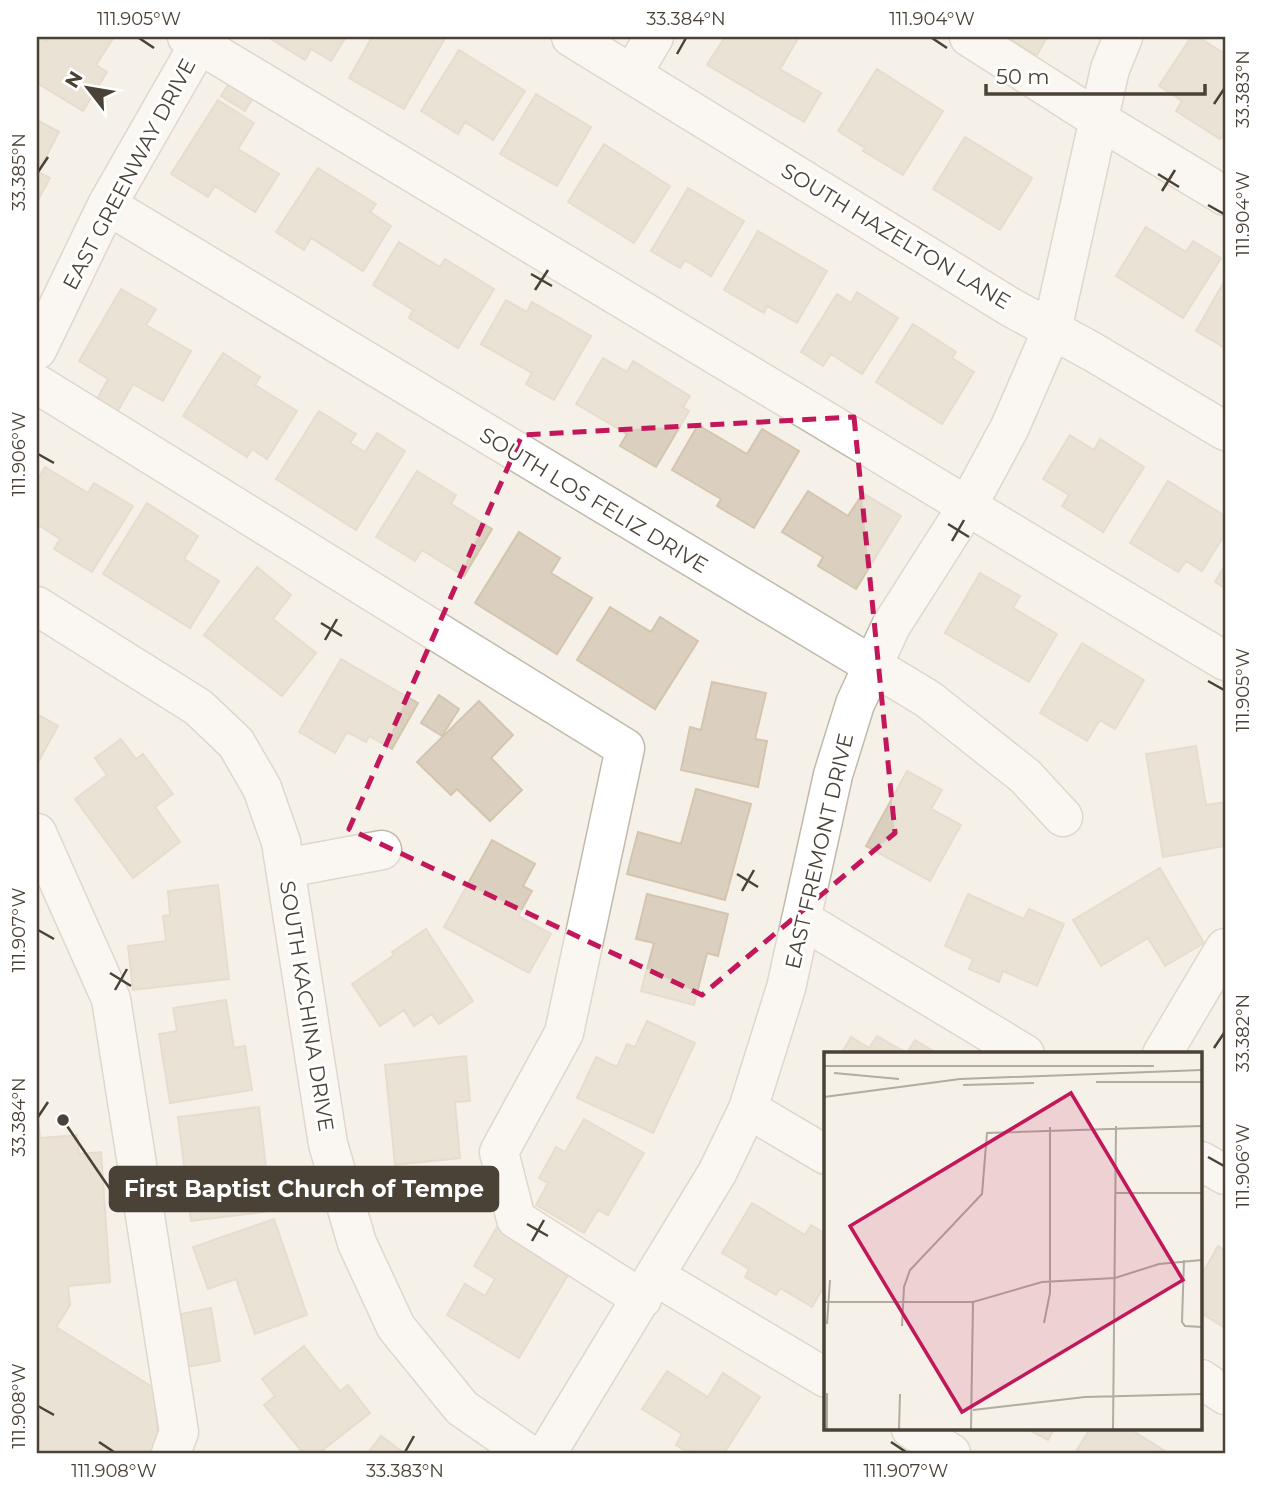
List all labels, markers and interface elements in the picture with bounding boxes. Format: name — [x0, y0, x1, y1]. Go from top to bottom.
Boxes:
text: 111.905°W — [97, 8, 181, 30]
text: 33.384°N — [646, 8, 726, 30]
text: 111.904°W — [889, 8, 975, 30]
text: 33.383°N — [1232, 50, 1254, 128]
north arrow — [52, 52, 122, 122]
scale bar — [986, 52, 1204, 96]
street label: EAST GREENWAY DRIVE — [57, 54, 201, 294]
text: 50 m — [996, 64, 1050, 89]
text: 33.385°N — [8, 133, 30, 211]
street label: SOUTH HAZELTON LANE — [777, 158, 1015, 314]
text: 111.904°W — [1232, 171, 1254, 257]
text: 111.906°W — [8, 412, 30, 496]
street label: SOUTH LOS FELIZ DRIVE — [475, 422, 713, 578]
text: 111.905°W — [1232, 648, 1254, 732]
street label: EAST FREMONT DRIVE — [780, 731, 858, 971]
street label: SOUTH KACHINA DRIVE — [275, 879, 339, 1133]
text: 111.907°W — [8, 888, 30, 972]
text: 33.382°N — [1232, 994, 1254, 1072]
inset map — [824, 1052, 1202, 1430]
text: 33.384°N — [8, 1077, 30, 1157]
text: 111.906°W — [1232, 1124, 1254, 1208]
callout: First Baptist Church of Tempe — [110, 1167, 498, 1211]
text: First Baptist Church of Tempe — [124, 1175, 484, 1203]
text: 111.908°W — [8, 1363, 30, 1449]
text: 111.908°W — [71, 1460, 157, 1482]
text: 33.383°N — [366, 1460, 444, 1482]
text: 111.907°W — [864, 1460, 948, 1482]

